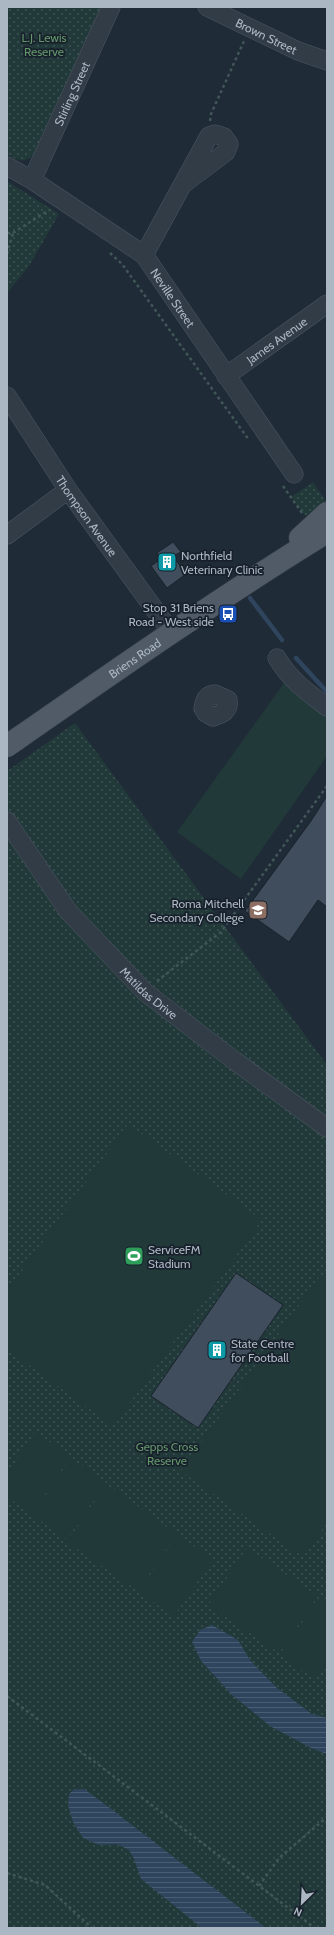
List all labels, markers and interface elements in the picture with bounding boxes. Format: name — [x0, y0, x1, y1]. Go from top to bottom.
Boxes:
street label: Brown Street — [233, 15, 300, 57]
park label: L.J. Lewis Reserve — [21, 30, 67, 59]
street label: Stirling Street — [50, 59, 93, 128]
street label: Neville Street — [148, 265, 199, 330]
street label: James Avenue — [242, 313, 310, 367]
street label: Thompson Avenue — [53, 473, 121, 559]
place label: Northfield Veterinary Clinic — [181, 548, 263, 577]
building icon: Northfield Veterinary Clinic — [156, 551, 178, 573]
place label: Stop 31 Briens Road - West side — [128, 600, 214, 629]
bus stop icon: Stop 31 Briens Road - West side — [217, 603, 239, 625]
street label: Briens Road — [105, 635, 163, 681]
place label: Roma Mitchell Secondary College — [150, 896, 244, 925]
school or university icon: Roma Mitchell Secondary College — [247, 899, 269, 921]
street label: Matildas Drive — [117, 963, 181, 1022]
place label: ServiceFM Stadium — [148, 1242, 201, 1271]
sports icon: ServiceFM Stadium — [123, 1245, 145, 1267]
place label: State Centre for Football — [231, 1336, 294, 1365]
building icon: State Centre for Football — [206, 1339, 228, 1361]
park label: Gepps Cross Reserve — [136, 1439, 198, 1468]
north arrow — [282, 1883, 322, 1923]
text: N — [292, 1904, 304, 1920]

